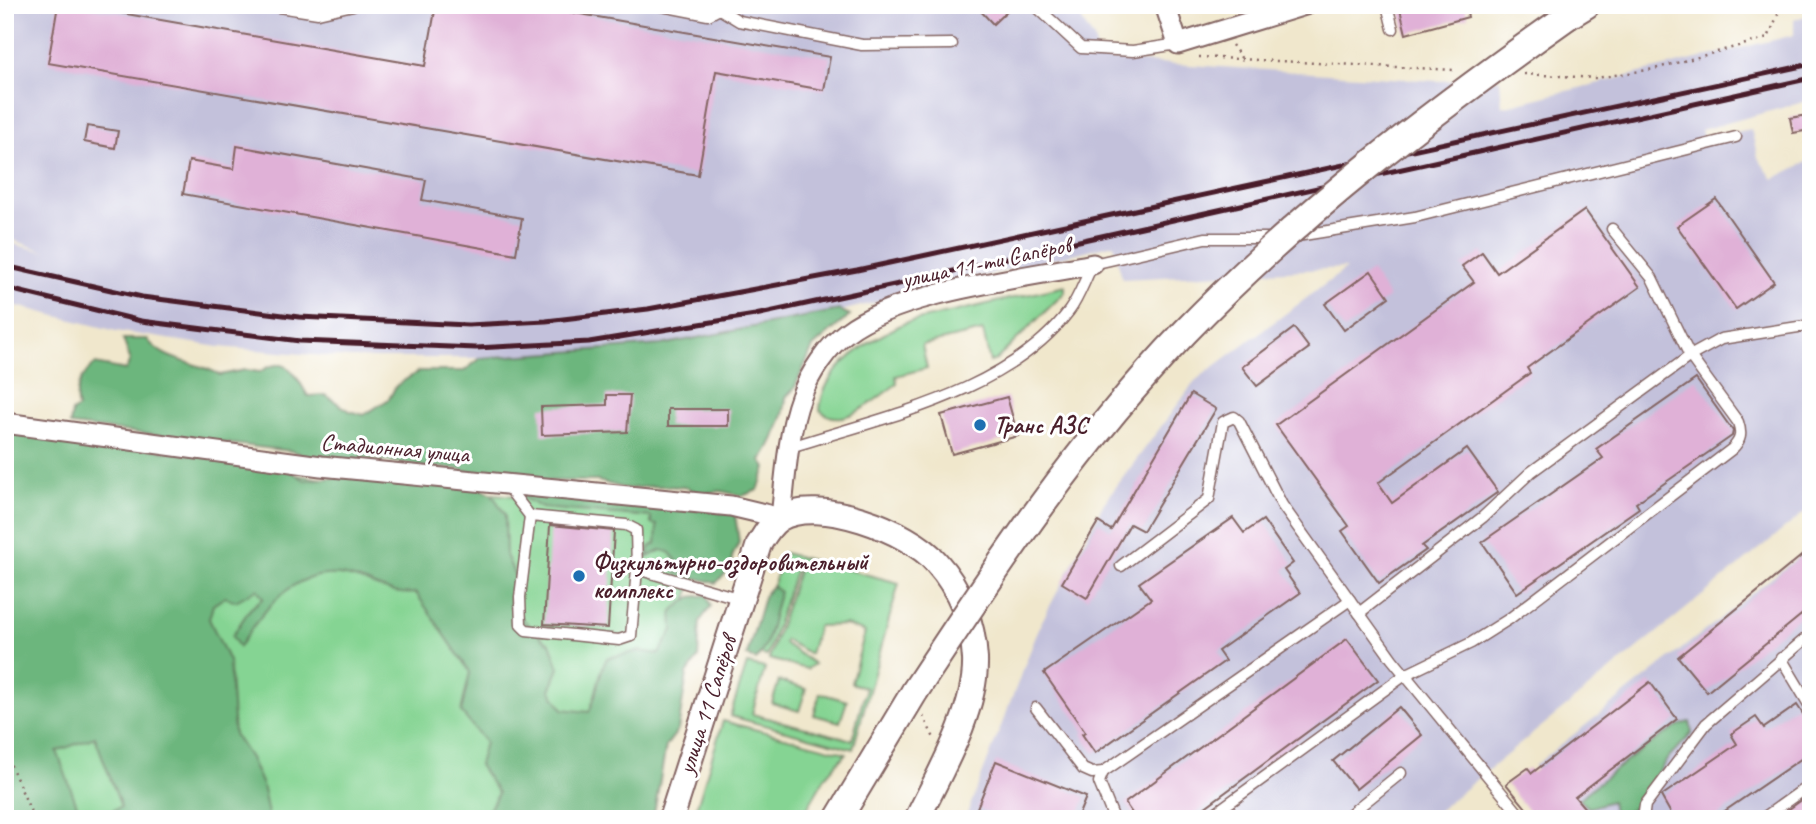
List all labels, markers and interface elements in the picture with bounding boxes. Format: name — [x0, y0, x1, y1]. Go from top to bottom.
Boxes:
street label: улица 11-ти Сапёров — [897, 229, 1077, 295]
place label: Транс АЗС — [994, 410, 1091, 440]
marker: Транс АЗС — [972, 417, 988, 433]
street label: Стадионная улица — [320, 427, 472, 470]
place label: Физкультурно-оздоровительный комплекс — [593, 547, 870, 605]
marker: Физкультурно-оздоровительный комплекс — [571, 568, 587, 584]
street label: улица 11 Сапёров — [670, 628, 745, 780]

